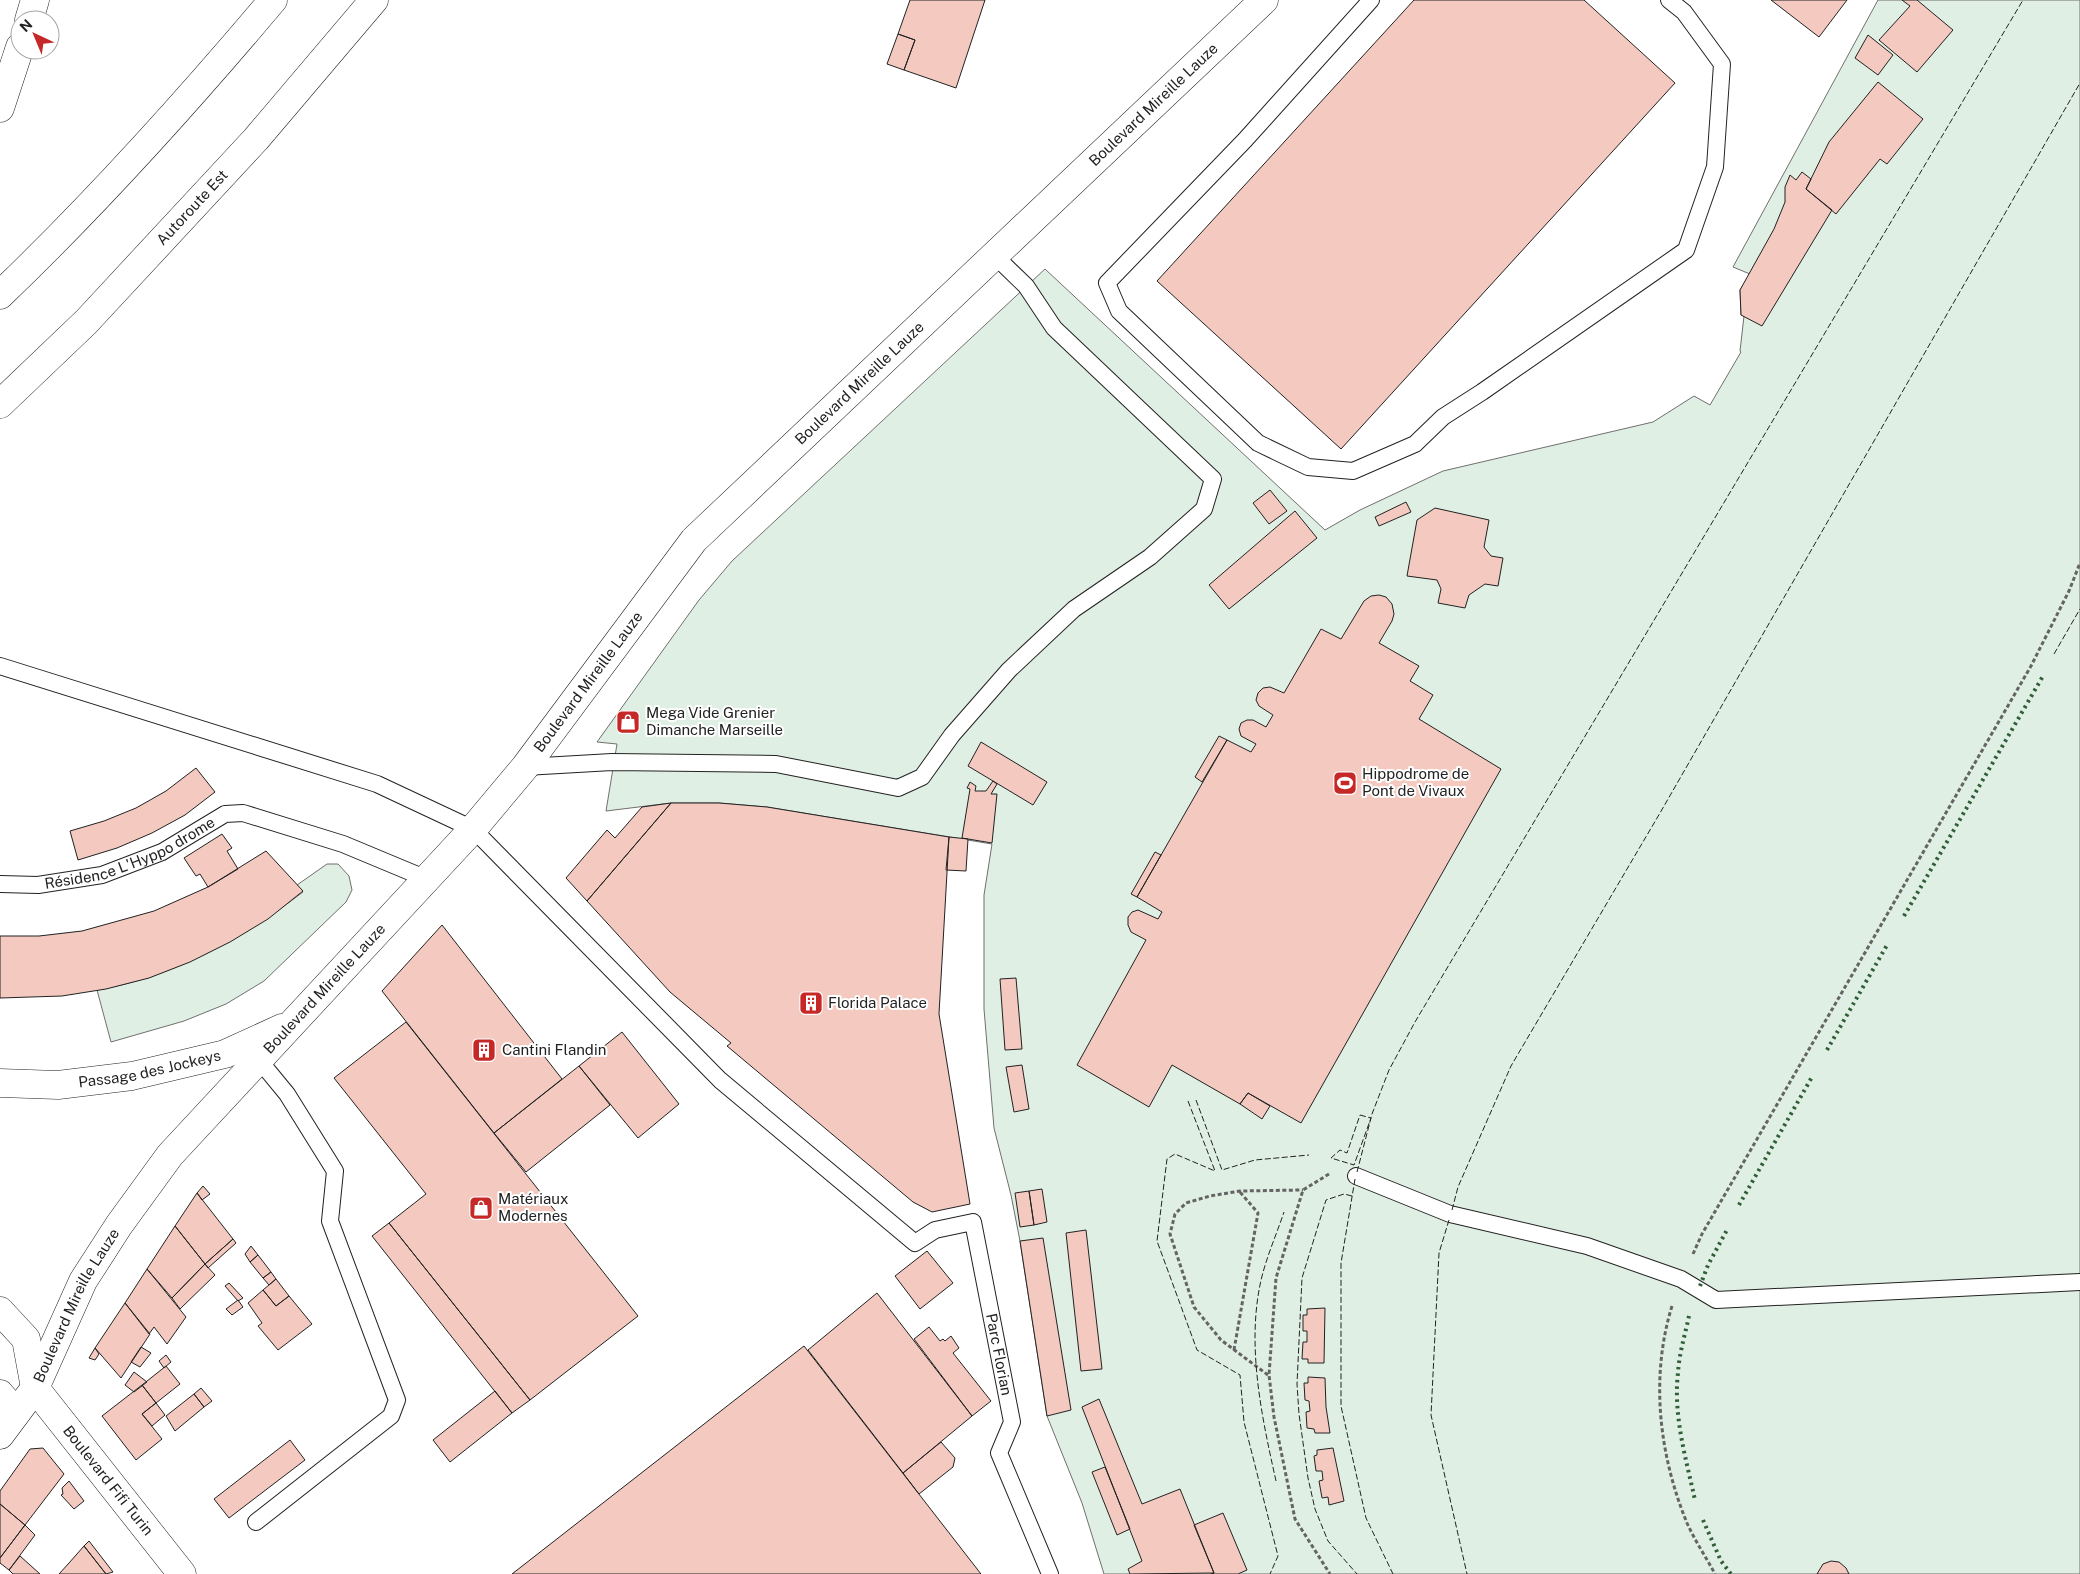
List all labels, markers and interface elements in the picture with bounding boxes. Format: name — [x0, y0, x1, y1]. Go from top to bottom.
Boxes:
north arrow — [10, 10, 60, 60]
text: N — [16, 16, 35, 35]
street label: Boulevard Mireille Lauze — [1085, 39, 1221, 169]
street label: Autoroute Est — [153, 166, 231, 248]
street label: Boulevard Mireille Lauze — [791, 318, 927, 448]
street label: Boulevard Mireille Lauze — [530, 608, 646, 755]
place label: Mega Vide Grenier Dimanche Marseille — [646, 704, 783, 738]
shop icon: Mega Vide Grenier Dimanche Marseille — [615, 709, 641, 735]
place label: Hippodrome de Pont de Vivaux — [1362, 765, 1469, 799]
sports icon: Hippodrome de Pont de Vivaux — [1332, 770, 1358, 796]
street label: Résidence L'Hyppo drome — [43, 813, 218, 892]
street label: Boulevard Mireille Lauze — [260, 920, 389, 1057]
building icon: Florida Palace — [798, 990, 824, 1016]
place label: Florida Palace — [828, 994, 927, 1011]
building icon: Cantini Flandin — [471, 1037, 497, 1063]
place label: Cantini Flandin — [502, 1041, 606, 1058]
street label: Passage des Jockeys — [77, 1046, 222, 1090]
place label: Matériaux Modernes — [498, 1190, 568, 1224]
shop icon: Matériaux Modernes — [468, 1195, 494, 1221]
street label: Boulevard Mireille Lauze — [30, 1225, 122, 1385]
street label: Parc Florian — [983, 1312, 1016, 1397]
street label: Boulevard Fifi Turin — [60, 1422, 157, 1539]

